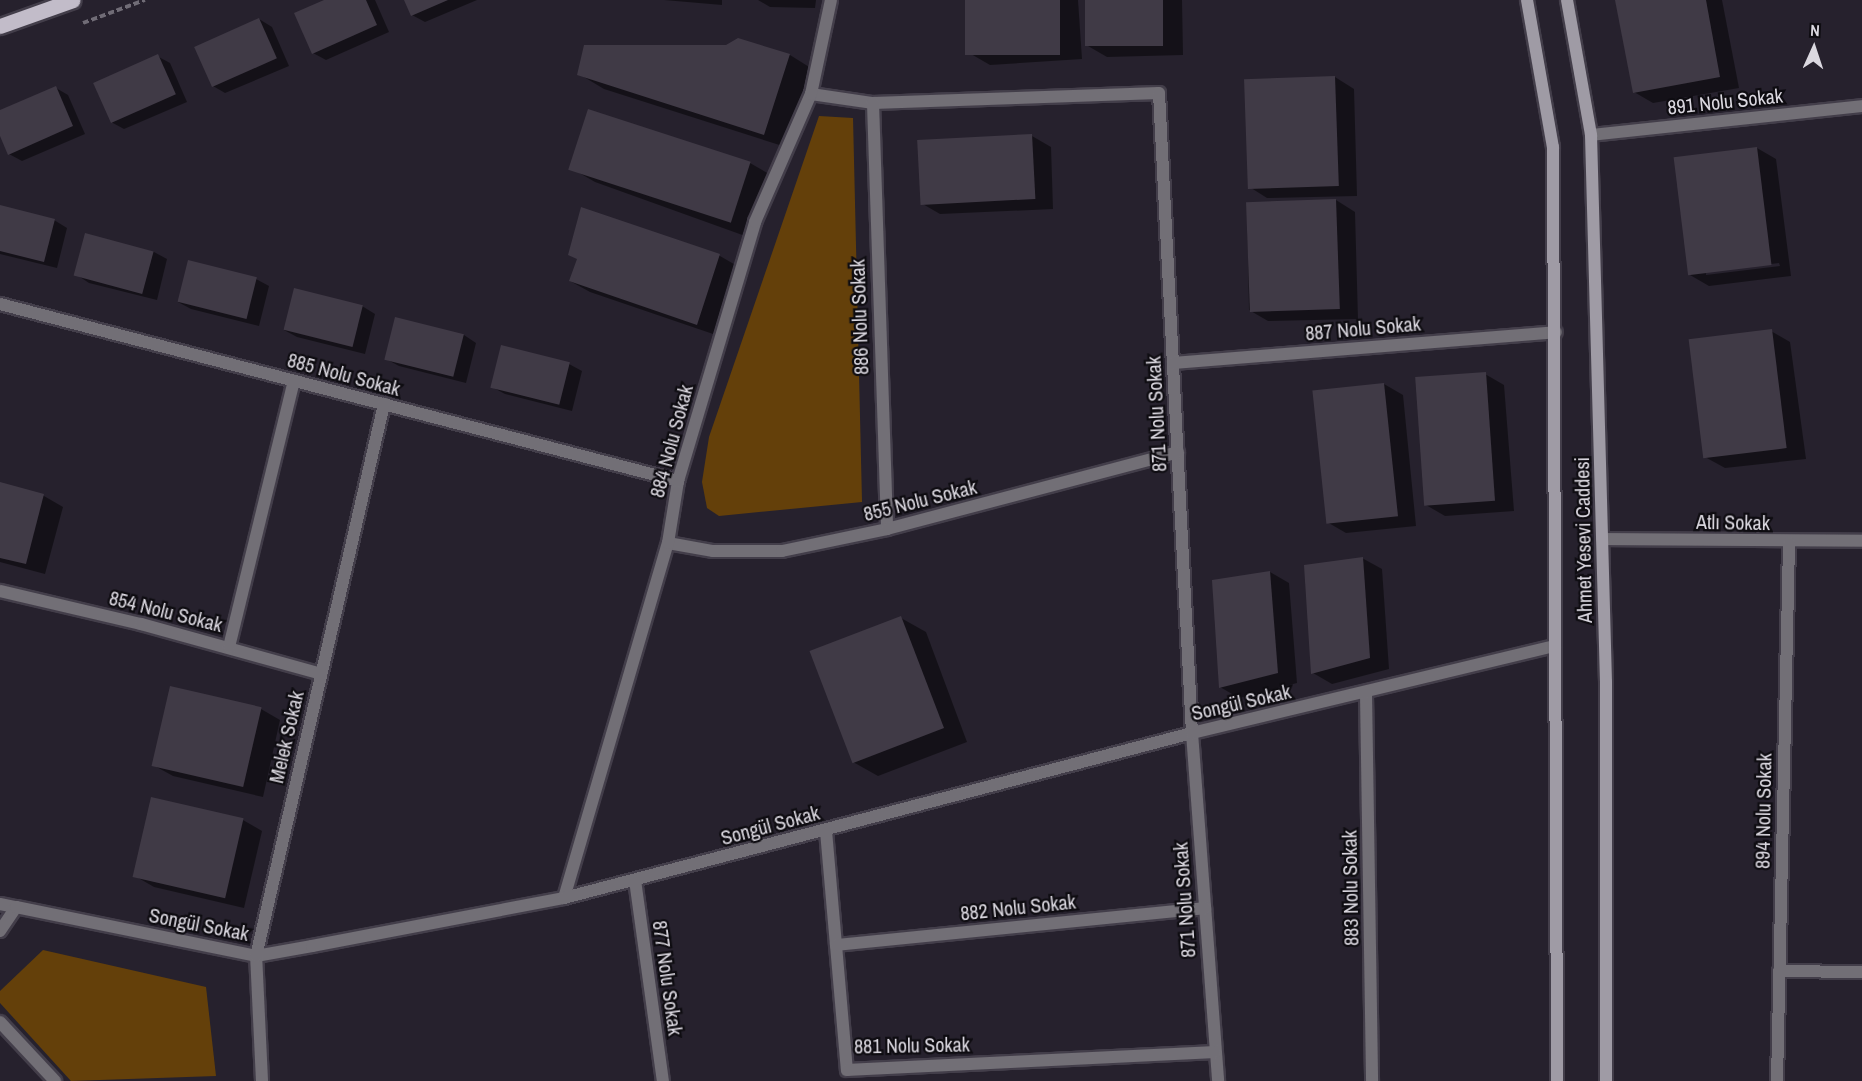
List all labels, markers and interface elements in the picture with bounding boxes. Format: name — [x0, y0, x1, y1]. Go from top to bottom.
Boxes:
north arrow — [1784, 18, 1844, 78]
text: N — [1810, 19, 1820, 41]
street label: 891 Nolu Sokak — [1666, 83, 1784, 119]
street label: 886 Nolu Sokak — [845, 259, 873, 375]
street label: 887 Nolu Sokak — [1304, 311, 1422, 345]
street label: 885 Nolu Sokak — [285, 347, 403, 401]
street label: 871 Nolu Sokak — [1141, 356, 1171, 472]
street label: 884 Nolu Sokak — [644, 382, 698, 500]
street label: Ahmet Yesevi Caddesi — [1570, 457, 1596, 623]
street label: 855 Nolu Sokak — [861, 474, 979, 526]
street label: Atlı Sokak — [1696, 509, 1770, 535]
street label: 854 Nolu Sokak — [107, 585, 225, 637]
street label: Songül Sokak — [1189, 679, 1293, 725]
street label: Melek Sokak — [264, 689, 308, 785]
street label: 894 Nolu Sokak — [1750, 753, 1776, 869]
street label: Songül Sokak — [718, 800, 822, 850]
street label: 883 Nolu Sokak — [1337, 830, 1363, 946]
street label: 871 Nolu Sokak — [1168, 841, 1200, 959]
street label: 882 Nolu Sokak — [959, 889, 1077, 925]
street label: Songül Sokak — [147, 903, 251, 945]
street label: 877 Nolu Sokak — [648, 919, 688, 1037]
street label: 881 Nolu Sokak — [854, 1032, 970, 1058]

